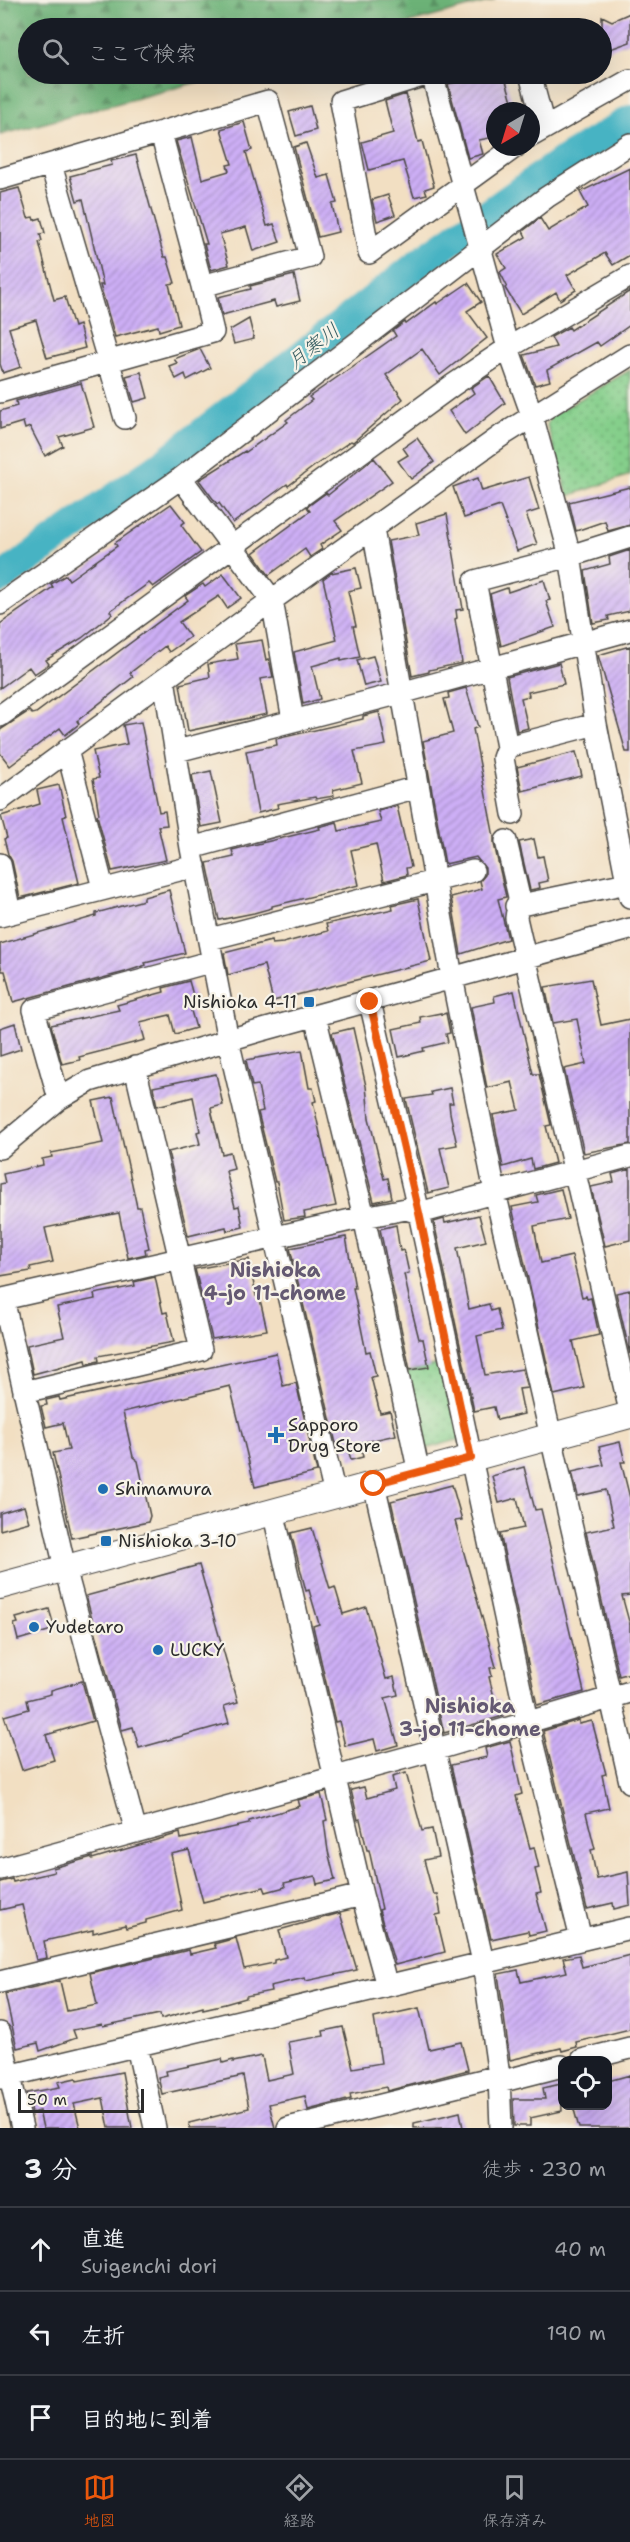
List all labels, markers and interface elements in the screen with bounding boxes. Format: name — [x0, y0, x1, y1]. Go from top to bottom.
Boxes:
search box — [18, 18, 612, 84]
icon: search — [39, 35, 72, 68]
text: ここで検索 — [87, 39, 197, 68]
north arrow — [486, 102, 540, 156]
water label: 月寒川 — [281, 317, 345, 375]
route end — [356, 988, 382, 1014]
place label: Nishioka 4-11 — [183, 990, 297, 1014]
marker: Nishioka 4-11 — [302, 995, 316, 1009]
district label: Nishioka 4-jo 11-chome — [204, 1257, 346, 1306]
place label: Sapporo Drug Store — [288, 1413, 381, 1458]
marker: Sapporo Drug Store — [269, 1428, 283, 1442]
route start — [360, 1470, 386, 1496]
place label: Shimamura — [115, 1477, 212, 1501]
marker: Shimamura — [96, 1482, 110, 1496]
place label: Nishioka 3-10 — [118, 1529, 237, 1553]
marker: Nishioka 3-10 — [99, 1534, 113, 1548]
place label: Yudetaro — [46, 1615, 124, 1639]
marker: Yudetaro — [27, 1620, 41, 1634]
place label: LUCKY — [170, 1638, 225, 1662]
marker: LUCKY — [151, 1643, 165, 1657]
district label: Nishioka 3-jo 11-chome — [399, 1693, 541, 1742]
map controls — [558, 2056, 612, 2110]
button: locate — [558, 2056, 612, 2110]
scale bar — [18, 2086, 144, 2114]
text: 50 m — [27, 2089, 67, 2110]
text: 3 分 — [24, 2151, 77, 2186]
text: 徒歩 · 230 m — [482, 2156, 606, 2182]
text: 直進 — [81, 2224, 125, 2253]
icon: ahead — [24, 2233, 57, 2266]
text: 40 m — [554, 2236, 606, 2262]
text: Suigenchi dori — [81, 2253, 217, 2279]
icon: left — [24, 2317, 57, 2350]
text: 190 m — [547, 2320, 606, 2346]
text: 左折 — [81, 2321, 125, 2350]
icon: arrive — [24, 2401, 57, 2434]
text: 目的地に到着 — [81, 2405, 213, 2434]
tab: 地図 — [83, 2471, 116, 2531]
tab: 経路 — [283, 2471, 316, 2531]
tab: 保存済み — [483, 2471, 547, 2531]

